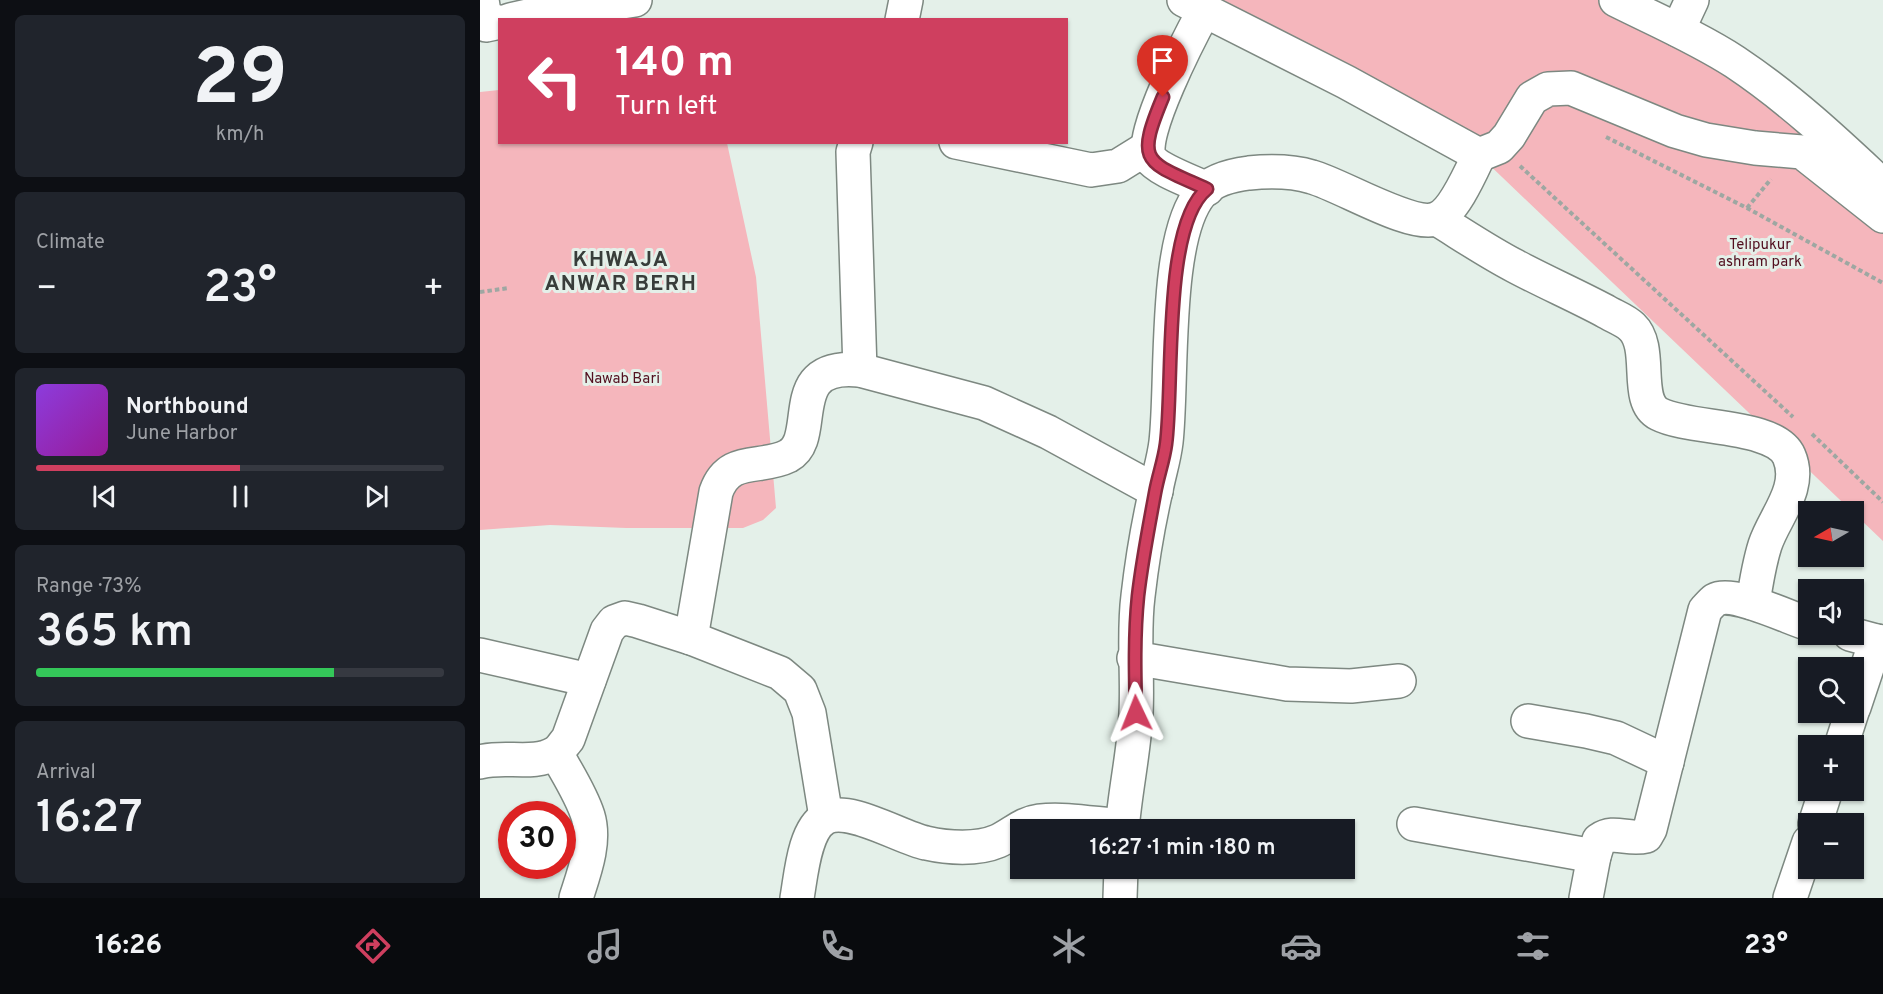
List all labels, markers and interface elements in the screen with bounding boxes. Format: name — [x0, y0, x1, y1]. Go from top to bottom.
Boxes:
text: 29 — [192, 33, 288, 132]
pin — [1137, 35, 1188, 97]
text: 140 m — [615, 38, 734, 91]
icon: left — [516, 42, 594, 120]
icon: arrive — [1146, 44, 1179, 77]
text: Turn left — [615, 90, 717, 124]
text: km/h — [216, 122, 264, 148]
text: Climate — [36, 230, 105, 256]
park label: Telipukur ashram park — [1718, 236, 1802, 272]
district label: KHWAJA ANWAR BERH — [545, 247, 697, 298]
text: 23° — [203, 261, 277, 318]
text: − — [36, 269, 57, 311]
text: + — [423, 269, 444, 311]
park label: Nawab Bari — [584, 370, 660, 389]
text: Northbound — [126, 394, 249, 421]
text: June Harbor — [126, 421, 238, 447]
icon: previous — [88, 480, 121, 513]
icon: pause — [224, 480, 257, 513]
icon: next — [360, 480, 393, 513]
north arrow — [1798, 501, 1864, 567]
map controls — [1798, 501, 1864, 879]
text: Range · 73% — [36, 574, 142, 600]
button: sound — [1798, 579, 1864, 645]
text: 365 km — [36, 605, 193, 662]
button: search — [1798, 657, 1864, 723]
position arrow — [1104, 681, 1168, 745]
button: + — [1798, 735, 1864, 801]
text: Arrival — [36, 760, 96, 786]
text: 16:27 — [36, 791, 143, 848]
speed limit sign: 30 — [498, 801, 576, 879]
button: − — [1798, 813, 1864, 879]
text: 16:27 · 1 min · 180 m — [1089, 835, 1276, 862]
icon: directions — [352, 925, 394, 967]
icon: music — [584, 925, 626, 967]
icon: phone — [816, 925, 858, 967]
icon: climate — [1048, 925, 1090, 967]
icon: car — [1280, 925, 1322, 967]
icon: filters — [1512, 925, 1554, 967]
text: 16:26 — [95, 929, 162, 963]
text: 23° — [1744, 929, 1788, 963]

